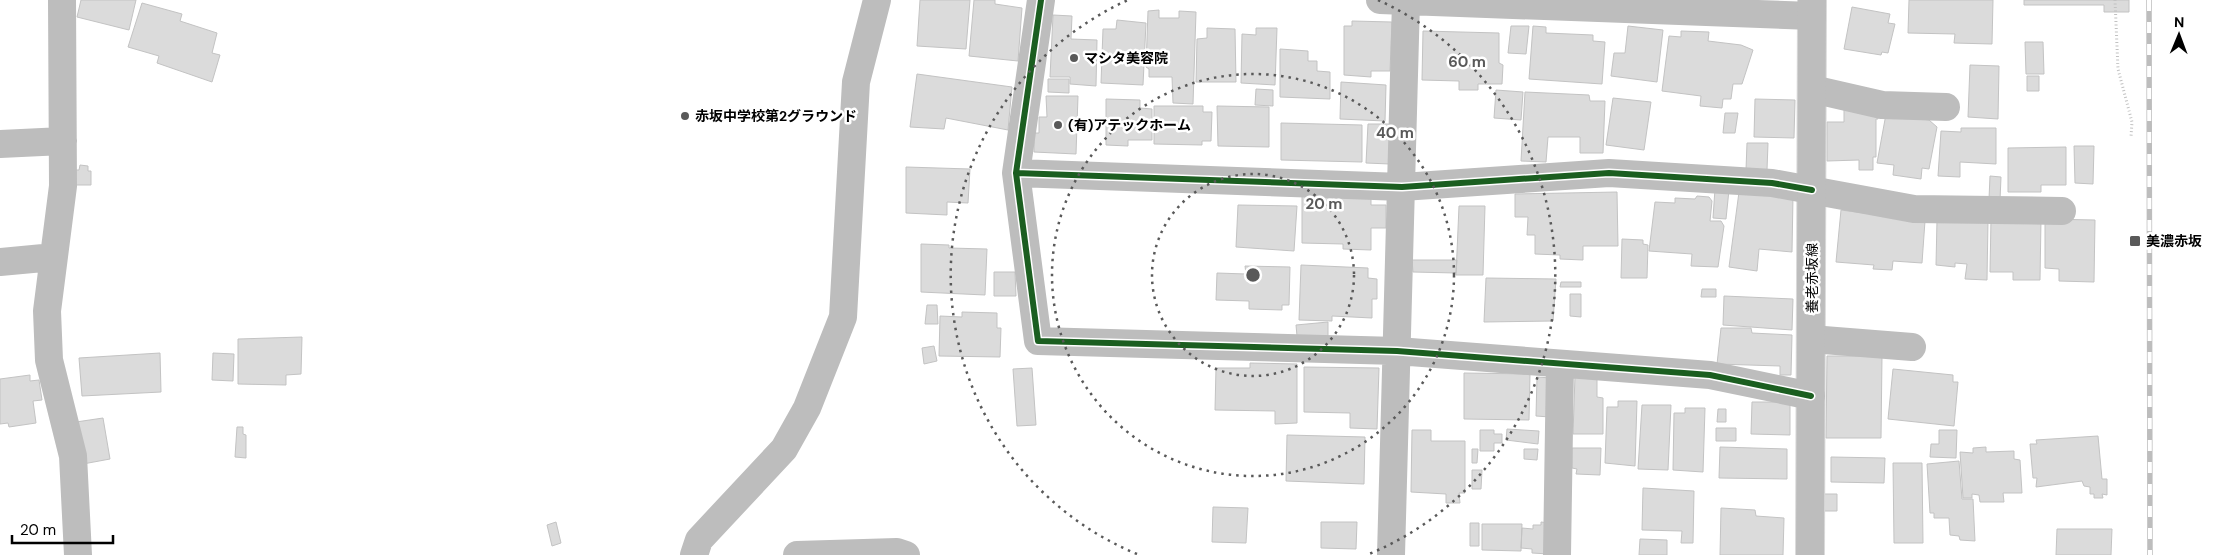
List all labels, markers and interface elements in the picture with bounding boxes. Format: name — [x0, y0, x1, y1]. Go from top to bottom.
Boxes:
north arrow — [2154, 10, 2204, 60]
text: N — [2174, 13, 2184, 31]
place label: マシタ美容院 — [1084, 49, 1168, 67]
marker: マシタ美容院 — [1068, 52, 1080, 64]
text: 60 m — [1448, 52, 1486, 72]
place label: 赤坂中学校第2グラウンド — [695, 107, 857, 125]
marker: 赤坂中学校第2グラウンド — [679, 110, 691, 122]
place label: (有)アテックホーム — [1068, 116, 1191, 134]
marker: (有)アテックホーム — [1052, 119, 1064, 131]
text: 40 m — [1376, 123, 1414, 143]
text: 20 m — [1306, 194, 1342, 214]
place label: 美濃赤坂 — [2146, 232, 2202, 250]
marker: 美濃赤坂 — [2128, 234, 2142, 248]
street label: 養老赤坂線 — [1803, 243, 1821, 313]
centre of rings — [1244, 266, 1262, 284]
scale bar — [12, 512, 114, 544]
text: 20 m — [20, 520, 56, 540]

